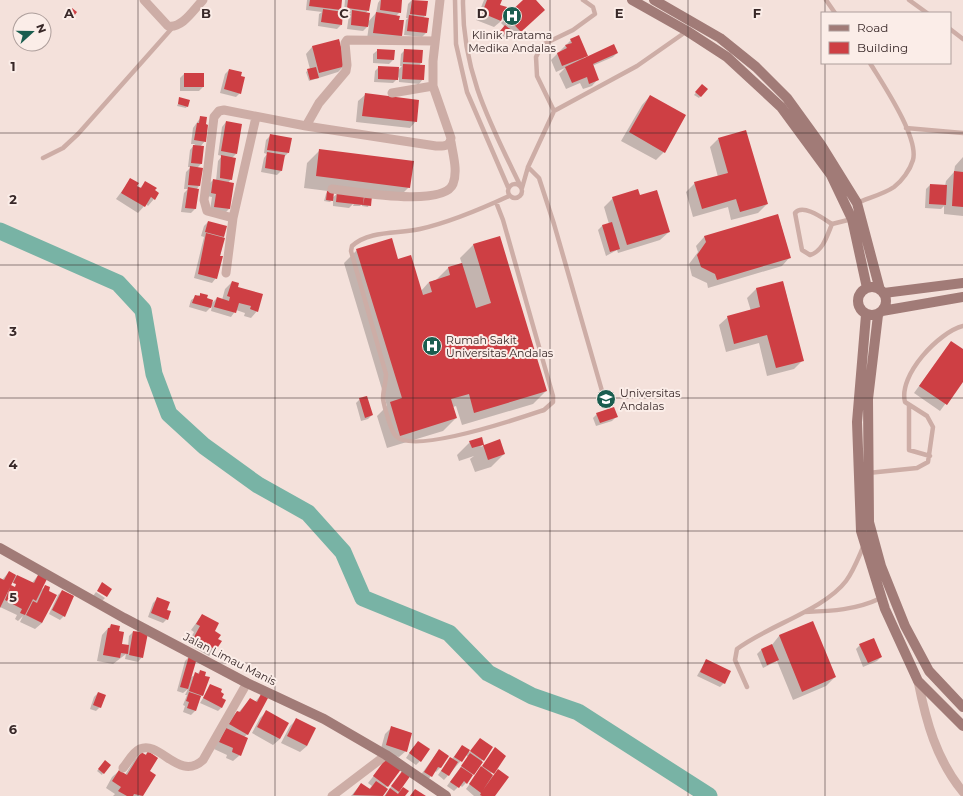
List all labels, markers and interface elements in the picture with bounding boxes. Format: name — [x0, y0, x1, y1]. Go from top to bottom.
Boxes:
text: A — [63, 5, 75, 21]
text: B — [201, 5, 211, 21]
text: C — [339, 5, 349, 21]
text: D — [477, 5, 488, 21]
hospital icon: Klinik Pratama Medika Andalas — [501, 5, 523, 27]
text: E — [615, 5, 624, 21]
text: F — [753, 5, 761, 21]
north arrow — [12, 12, 52, 52]
legend — [821, 12, 951, 64]
text: Road — [857, 20, 888, 35]
text: N — [33, 22, 49, 35]
place label: Klinik Pratama Medika Andalas — [468, 28, 556, 55]
text: Building — [857, 40, 908, 55]
text: 1 — [10, 58, 16, 74]
text: 2 — [9, 191, 17, 207]
text: 3 — [8, 323, 17, 339]
place label: Rumah Sakit Universitas Andalas — [446, 333, 554, 360]
hospital icon: Rumah Sakit Universitas Andalas — [421, 335, 443, 357]
place label: Universitas Andalas — [620, 386, 681, 413]
school or university icon: Universitas Andalas — [595, 388, 617, 410]
text: 4 — [9, 456, 18, 472]
text: 5 — [9, 589, 17, 605]
street label: Jalan Limau Manis — [180, 629, 279, 689]
text: 6 — [9, 721, 18, 737]

